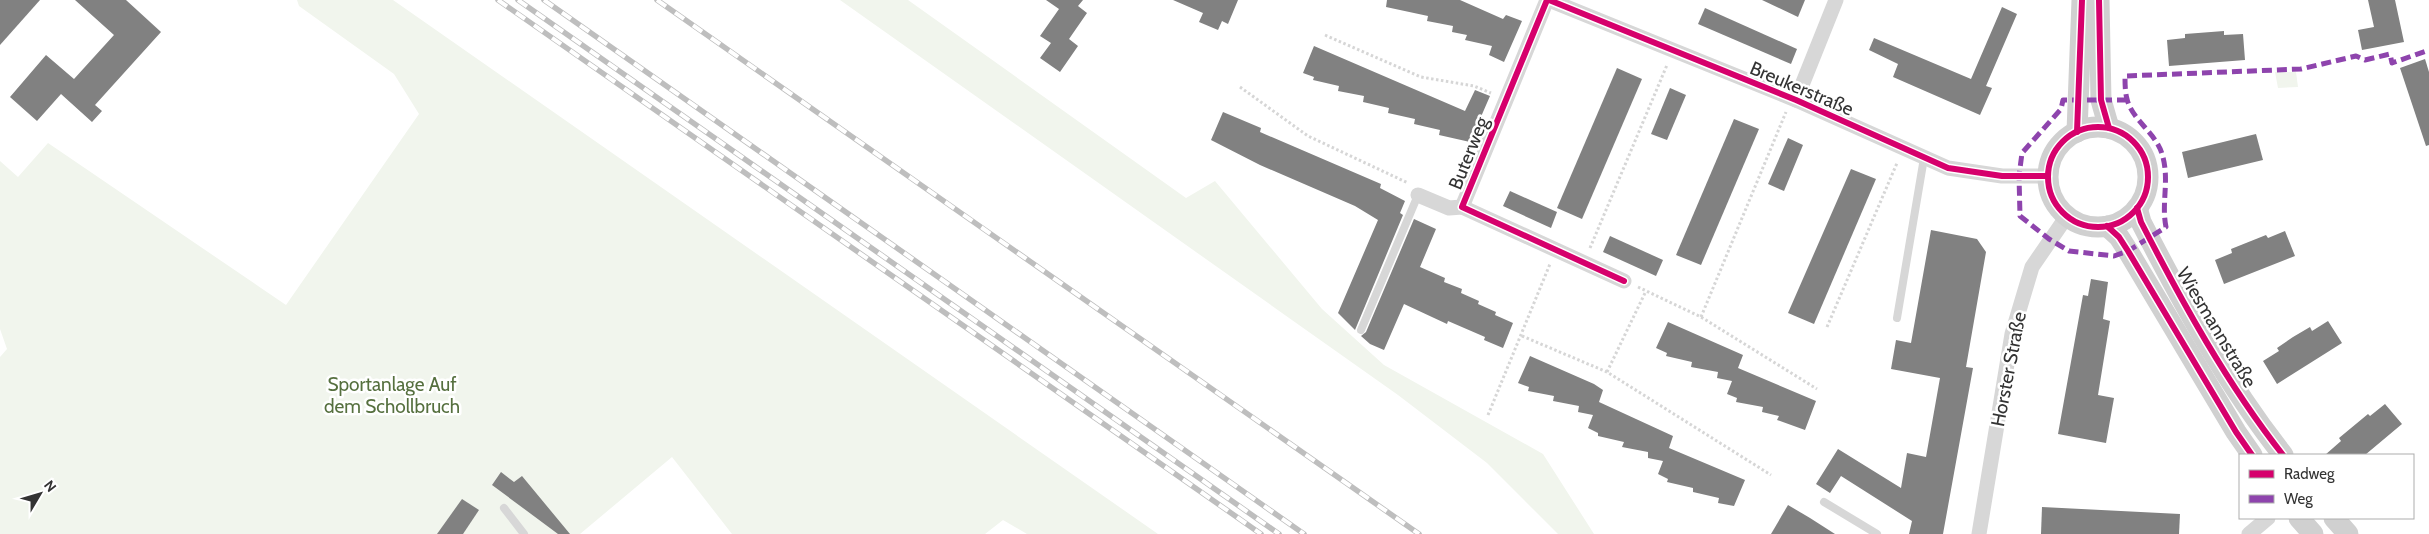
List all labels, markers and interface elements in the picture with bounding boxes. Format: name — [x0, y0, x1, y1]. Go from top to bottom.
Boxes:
street label: Breukerstraße — [1747, 56, 1857, 121]
street label: Buterweg — [1444, 113, 1494, 193]
street label: Wiesmannstraße — [2172, 263, 2262, 392]
street label: Horster Straße — [1986, 309, 2031, 429]
park label: Sportanlage Auf dem Schollbruch — [324, 373, 460, 418]
legend — [2239, 454, 2414, 519]
text: Radweg — [2284, 465, 2335, 483]
north arrow — [15, 469, 65, 519]
text: N — [40, 477, 60, 495]
text: Weg — [2284, 490, 2313, 508]

